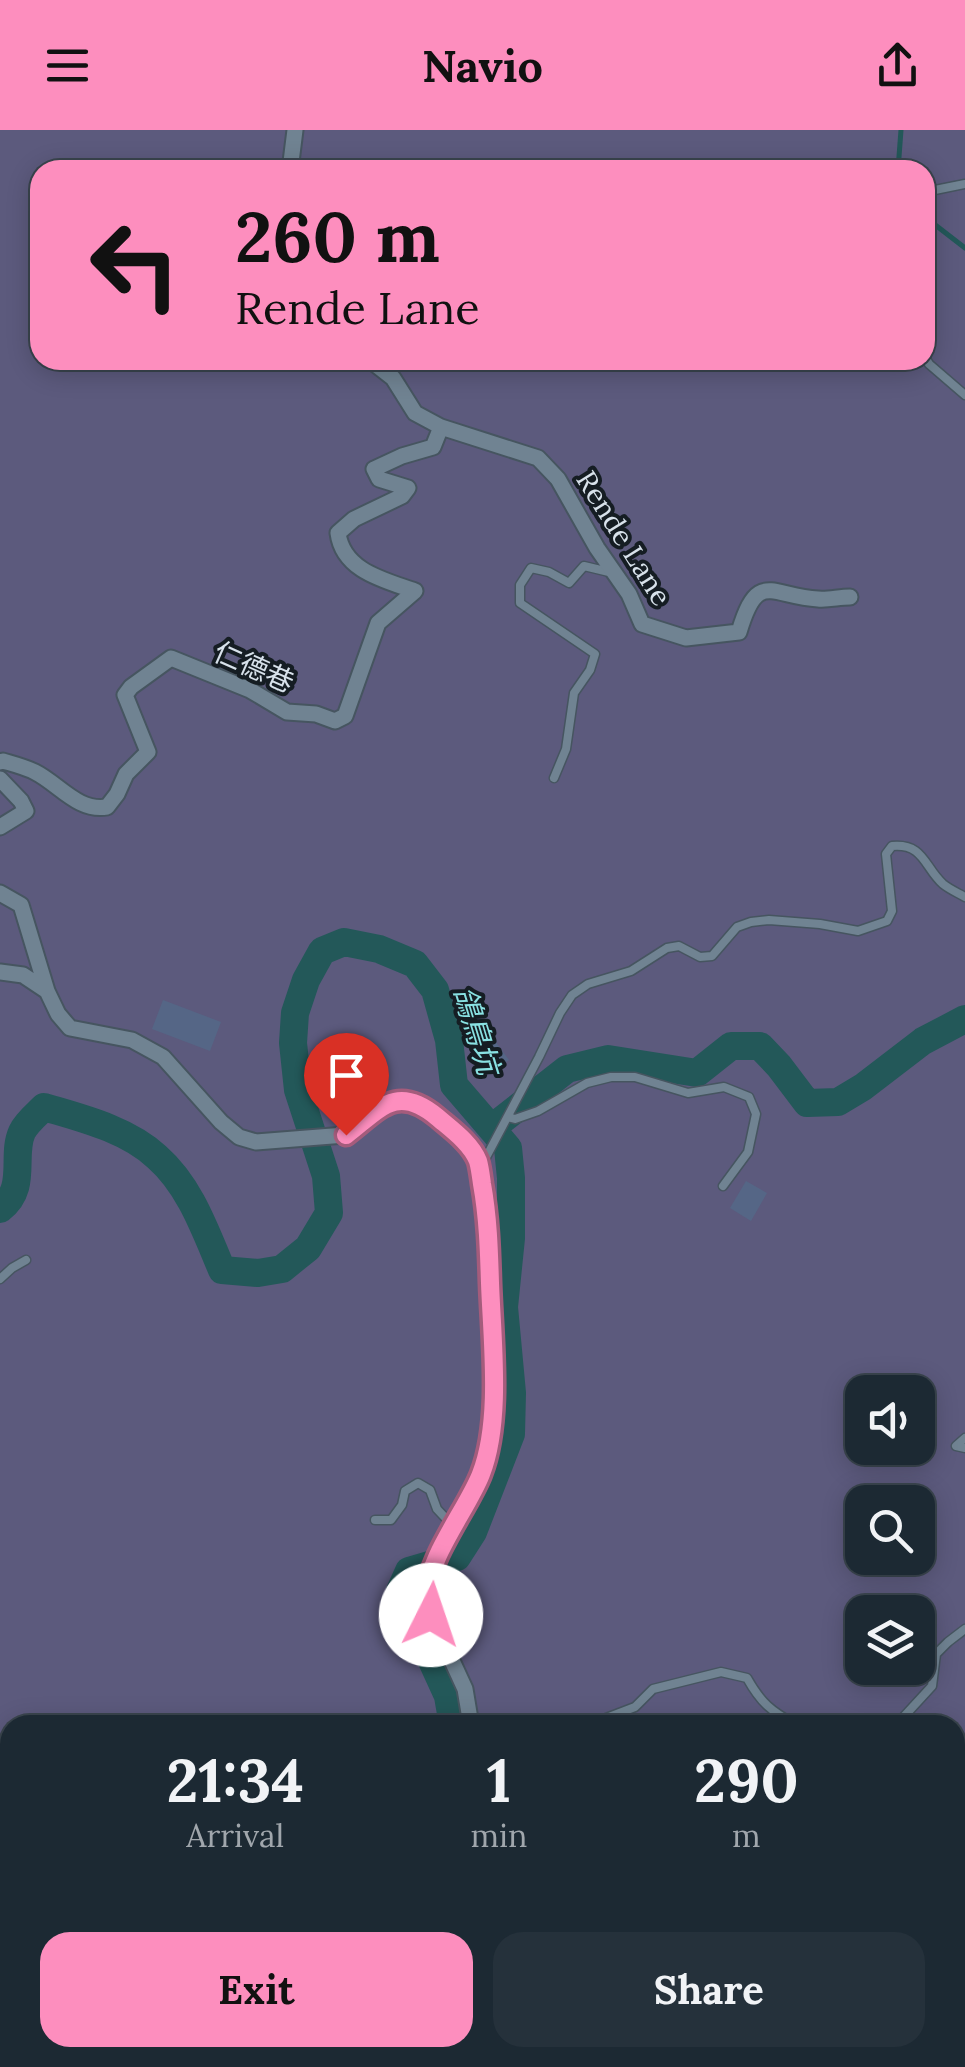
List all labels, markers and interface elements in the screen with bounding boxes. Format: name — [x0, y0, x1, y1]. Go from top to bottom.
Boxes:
text: Navio — [422, 37, 543, 94]
icon: menu — [40, 38, 95, 93]
icon: share — [870, 38, 925, 93]
text: 260 m — [235, 192, 440, 281]
icon: left — [70, 200, 200, 330]
text: Rende Lane — [235, 279, 480, 336]
street label: Rende Lane — [568, 464, 680, 612]
street label: 仁德巷 — [208, 633, 300, 701]
water label: 鴿鳥坑 — [446, 981, 509, 1082]
pin — [304, 1033, 389, 1136]
icon: arrive — [319, 1048, 374, 1103]
map controls — [845, 1375, 935, 1685]
button: sound — [845, 1375, 935, 1465]
button: search — [845, 1485, 935, 1575]
position arrow — [379, 1563, 483, 1667]
button: layers — [845, 1595, 935, 1685]
text: 21:34 — [166, 1742, 304, 1818]
text: 1 — [487, 1742, 511, 1818]
text: 290 — [694, 1742, 799, 1818]
text: Arrival — [186, 1815, 284, 1856]
text: min — [471, 1815, 528, 1856]
text: m — [732, 1815, 761, 1856]
button: Exit — [40, 1932, 473, 2047]
button: Share — [493, 1932, 925, 2047]

